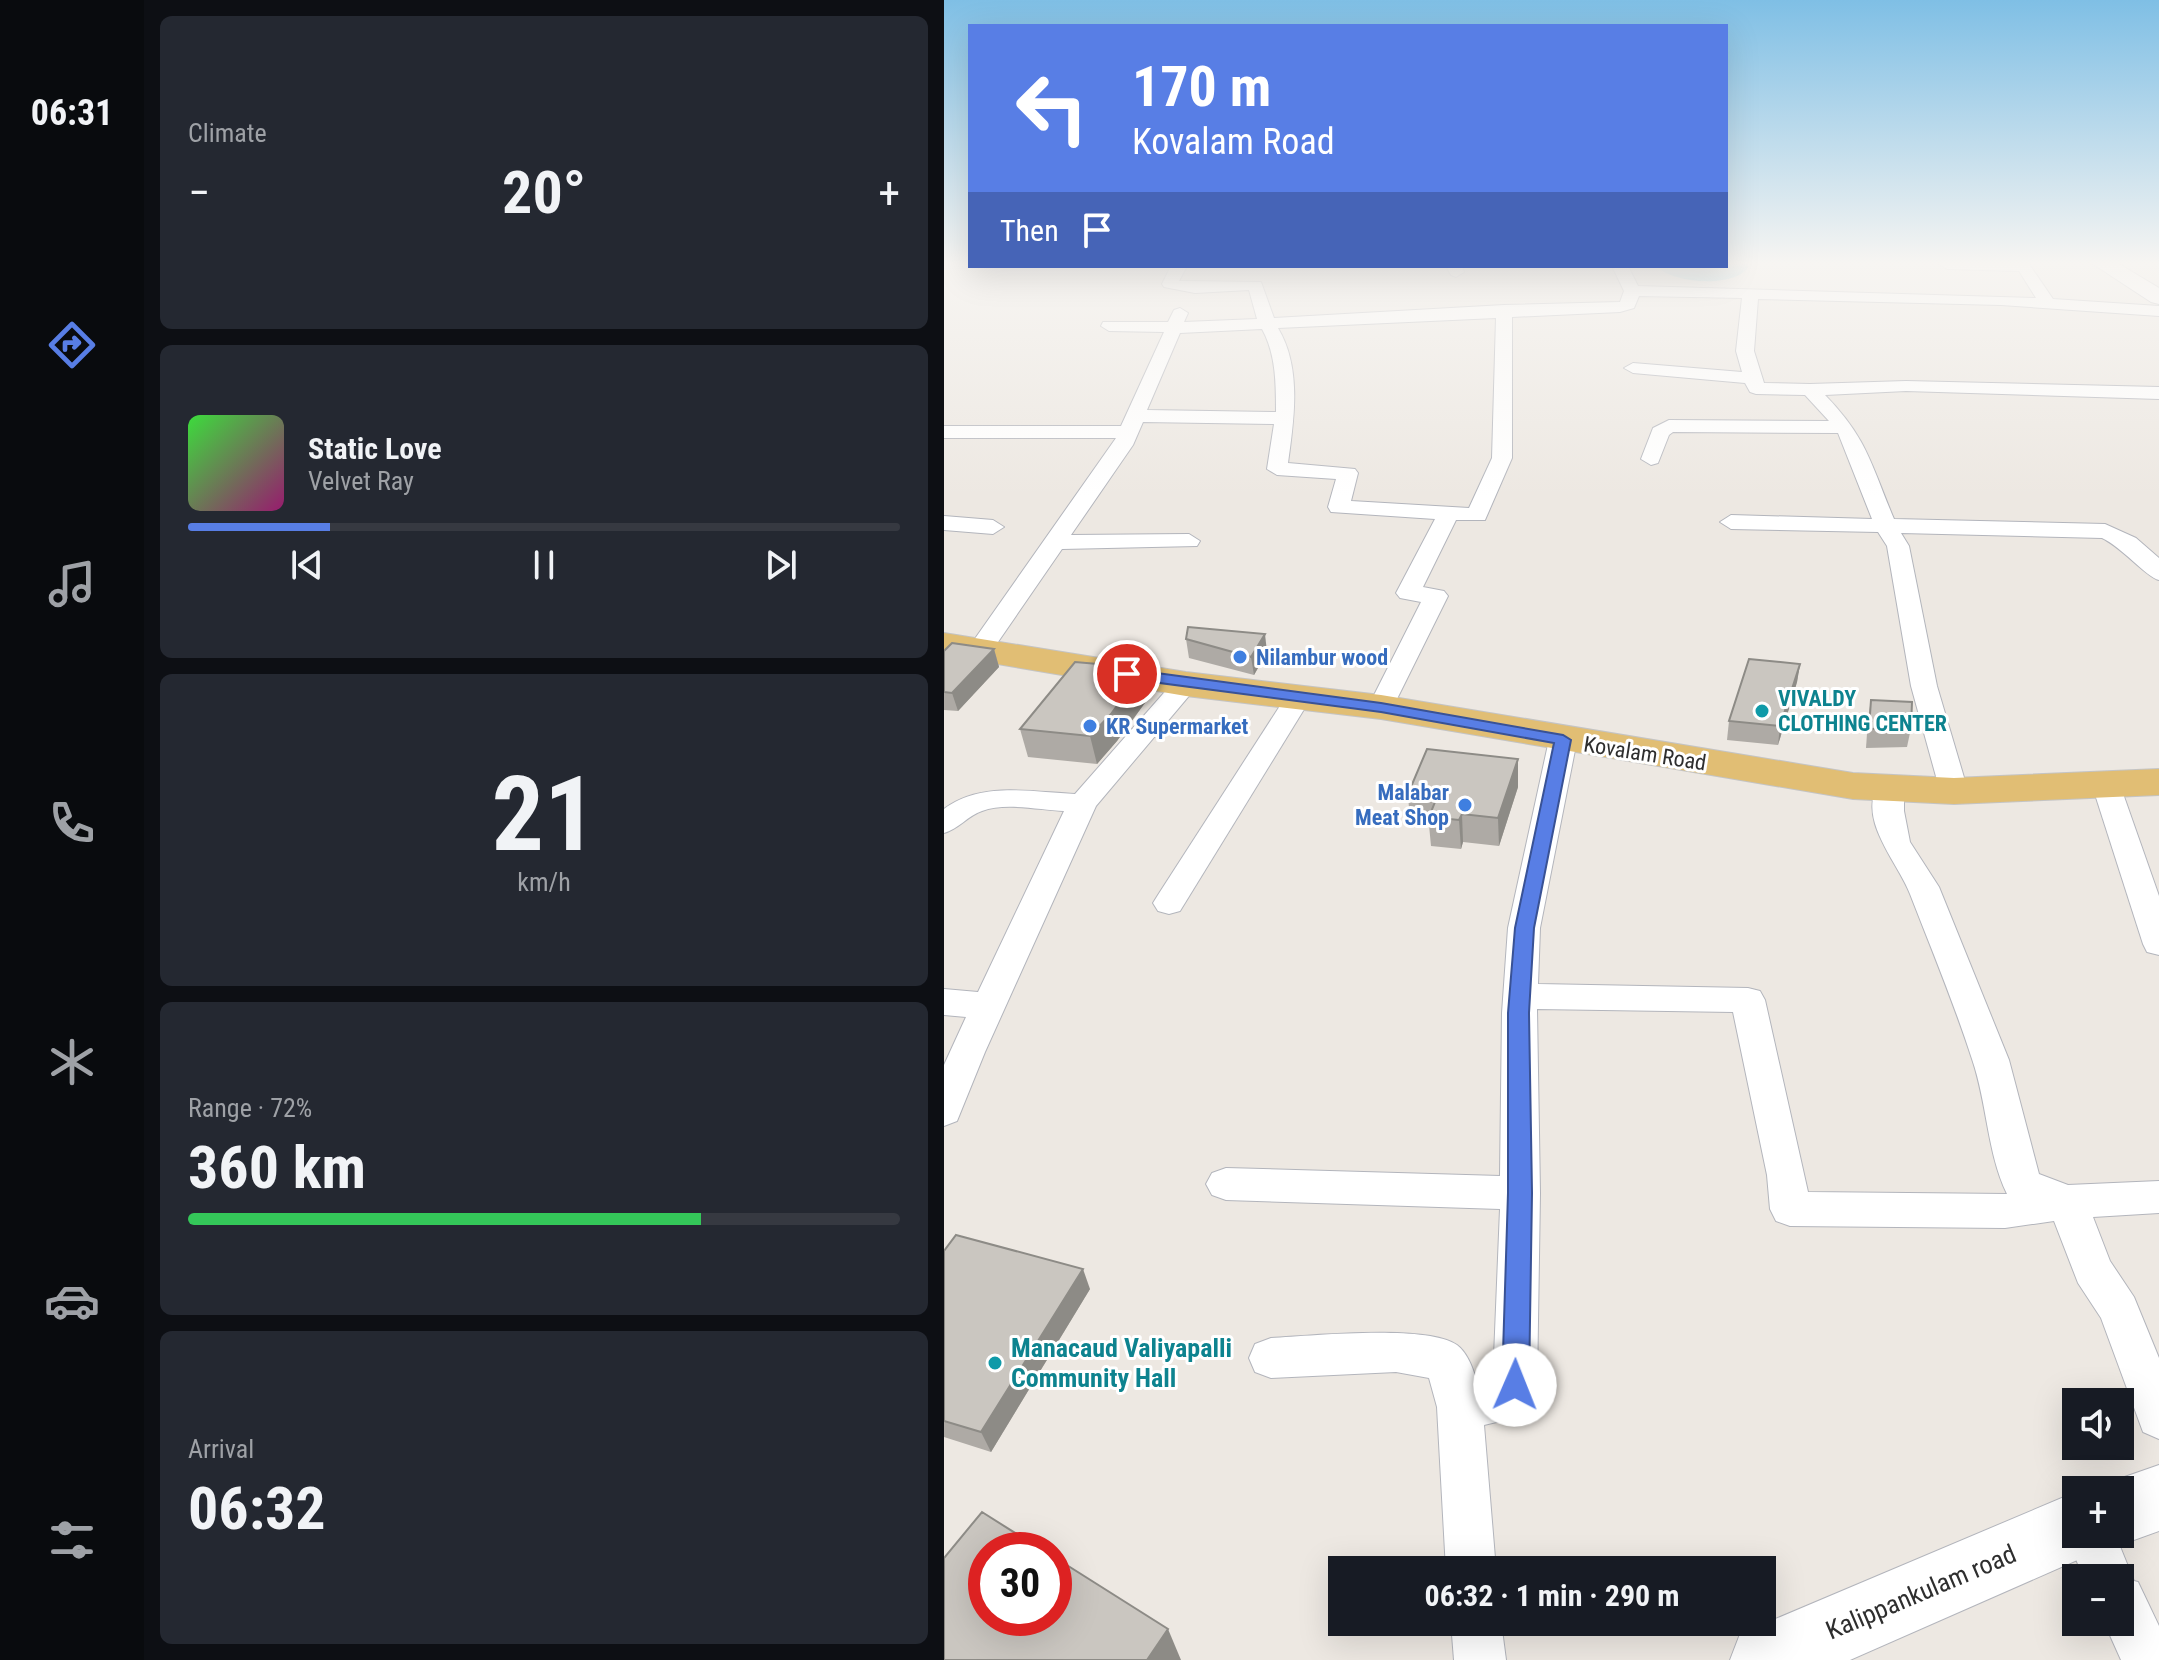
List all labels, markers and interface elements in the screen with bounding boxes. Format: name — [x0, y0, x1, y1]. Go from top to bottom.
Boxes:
text: 170 m — [1132, 54, 1271, 120]
icon: left — [1000, 56, 1104, 160]
text: 06:31 — [31, 92, 113, 134]
text: Climate — [188, 118, 267, 148]
text: Kovalam Road — [1132, 121, 1335, 163]
text: 20° — [502, 157, 586, 228]
text: − — [188, 167, 210, 219]
text: + — [878, 167, 900, 219]
icon: arrive — [1075, 208, 1119, 252]
text: Then — [1000, 213, 1059, 248]
icon: directions — [44, 317, 100, 373]
text: Static Love — [308, 431, 442, 466]
text: Velvet Ray — [308, 466, 414, 496]
icon: previous — [285, 543, 329, 587]
icon: pause — [522, 543, 566, 587]
icon: next — [759, 543, 803, 587]
icon: music — [44, 556, 100, 612]
pin — [1093, 640, 1161, 708]
place label: Nilambur wood — [1256, 645, 1388, 670]
marker: Nilambur wood — [1231, 648, 1249, 666]
icon: arrive — [1105, 652, 1149, 696]
place label: VIVALDY CLOTHING CENTER — [1778, 686, 1947, 736]
marker: VIVALDY CLOTHING CENTER — [1753, 702, 1771, 720]
place label: KR Supermarket — [1106, 714, 1249, 739]
marker: KR Supermarket — [1081, 717, 1099, 735]
street label: Kovalam Road — [1582, 731, 1708, 776]
text: 21 — [491, 754, 597, 875]
place label: Malabar Meat Shop — [1355, 780, 1449, 830]
icon: phone — [44, 795, 100, 851]
marker: Malabar Meat Shop — [1456, 796, 1474, 814]
text: km/h — [517, 867, 571, 897]
icon: climate — [44, 1034, 100, 1090]
text: Range · 72% — [188, 1093, 312, 1123]
text: 360 km — [188, 1132, 366, 1203]
icon: car — [44, 1273, 100, 1329]
place label: Manacaud Valiyapalli Community Hall — [1011, 1333, 1232, 1393]
position arrow — [1473, 1343, 1557, 1427]
marker: Manacaud Valiyapalli Community Hall — [986, 1354, 1004, 1372]
map controls — [2062, 1388, 2134, 1636]
button: sound — [2062, 1388, 2134, 1460]
text: Arrival — [188, 1434, 254, 1464]
text: 06:32 — [188, 1473, 326, 1544]
button: + — [2062, 1476, 2134, 1548]
icon: filters — [44, 1512, 100, 1568]
speed limit sign: 30 — [968, 1532, 1072, 1636]
street label: Kalippankulam road — [1821, 1538, 2021, 1646]
button: − — [2062, 1564, 2134, 1636]
text: 06:32 · 1 min · 290 m — [1425, 1578, 1679, 1613]

